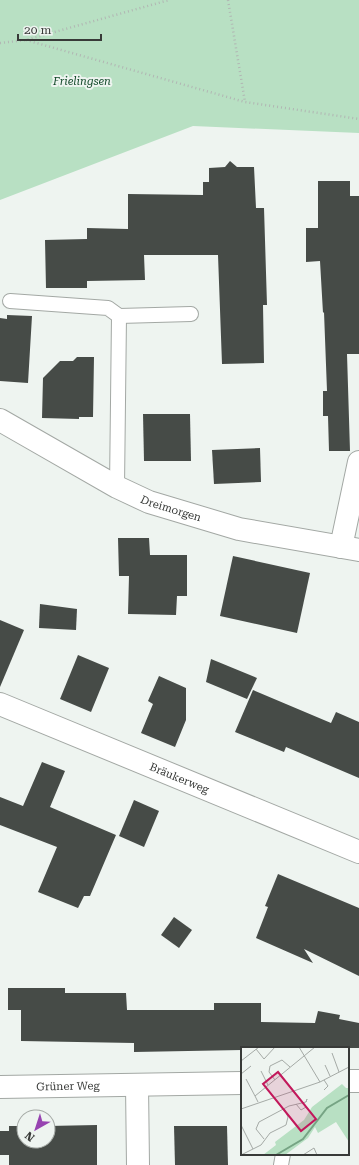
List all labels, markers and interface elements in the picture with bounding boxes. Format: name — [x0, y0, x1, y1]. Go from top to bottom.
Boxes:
scale bar — [18, 16, 101, 42]
text: 20 m — [24, 23, 51, 37]
park label: Frielingsen — [52, 75, 111, 88]
street label: Dreimorgen — [138, 493, 203, 524]
street label: Bräukerweg — [147, 760, 212, 797]
inset map — [241, 1047, 349, 1155]
street label: Grüner Weg — [36, 1079, 101, 1093]
north arrow — [16, 1109, 56, 1149]
text: N — [22, 1128, 37, 1144]

